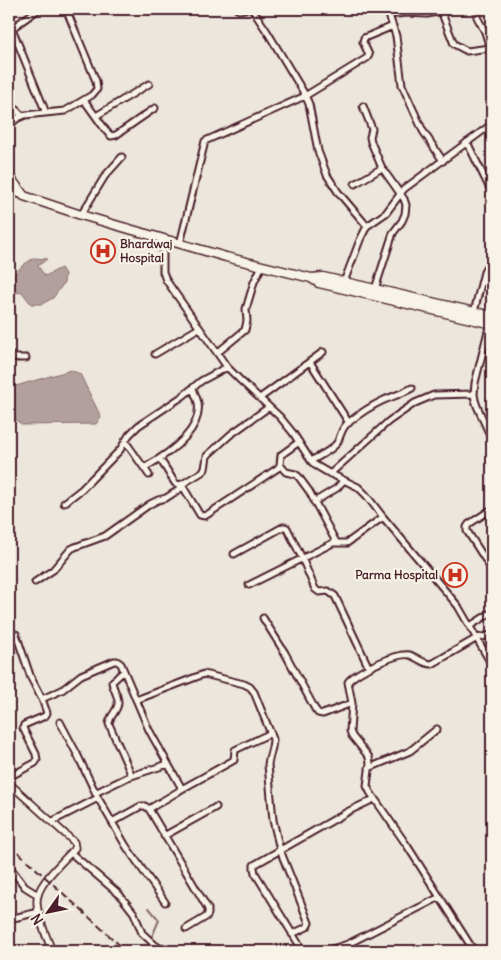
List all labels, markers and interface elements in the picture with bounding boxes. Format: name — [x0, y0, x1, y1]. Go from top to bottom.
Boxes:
place label: Bhardwaj Hospital — [120, 236, 173, 266]
hospital icon: Bhardwaj Hospital — [90, 238, 116, 264]
hospital icon: Parma Hospital — [442, 562, 468, 588]
place label: Parma Hospital — [355, 567, 438, 583]
north arrow — [22, 888, 72, 938]
text: N — [27, 910, 47, 928]

